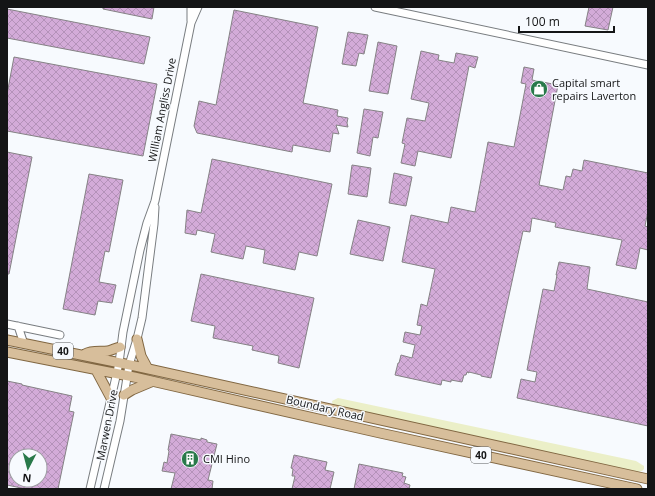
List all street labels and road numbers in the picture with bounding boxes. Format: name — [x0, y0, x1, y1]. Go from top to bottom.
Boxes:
street label: William Angliss Drive — [144, 56, 179, 163]
road number: 40 — [53, 343, 73, 359]
street label: Marwen Drive — [92, 388, 121, 462]
street label: Boundary Road — [285, 391, 365, 424]
road number: 40 — [471, 447, 491, 463]

